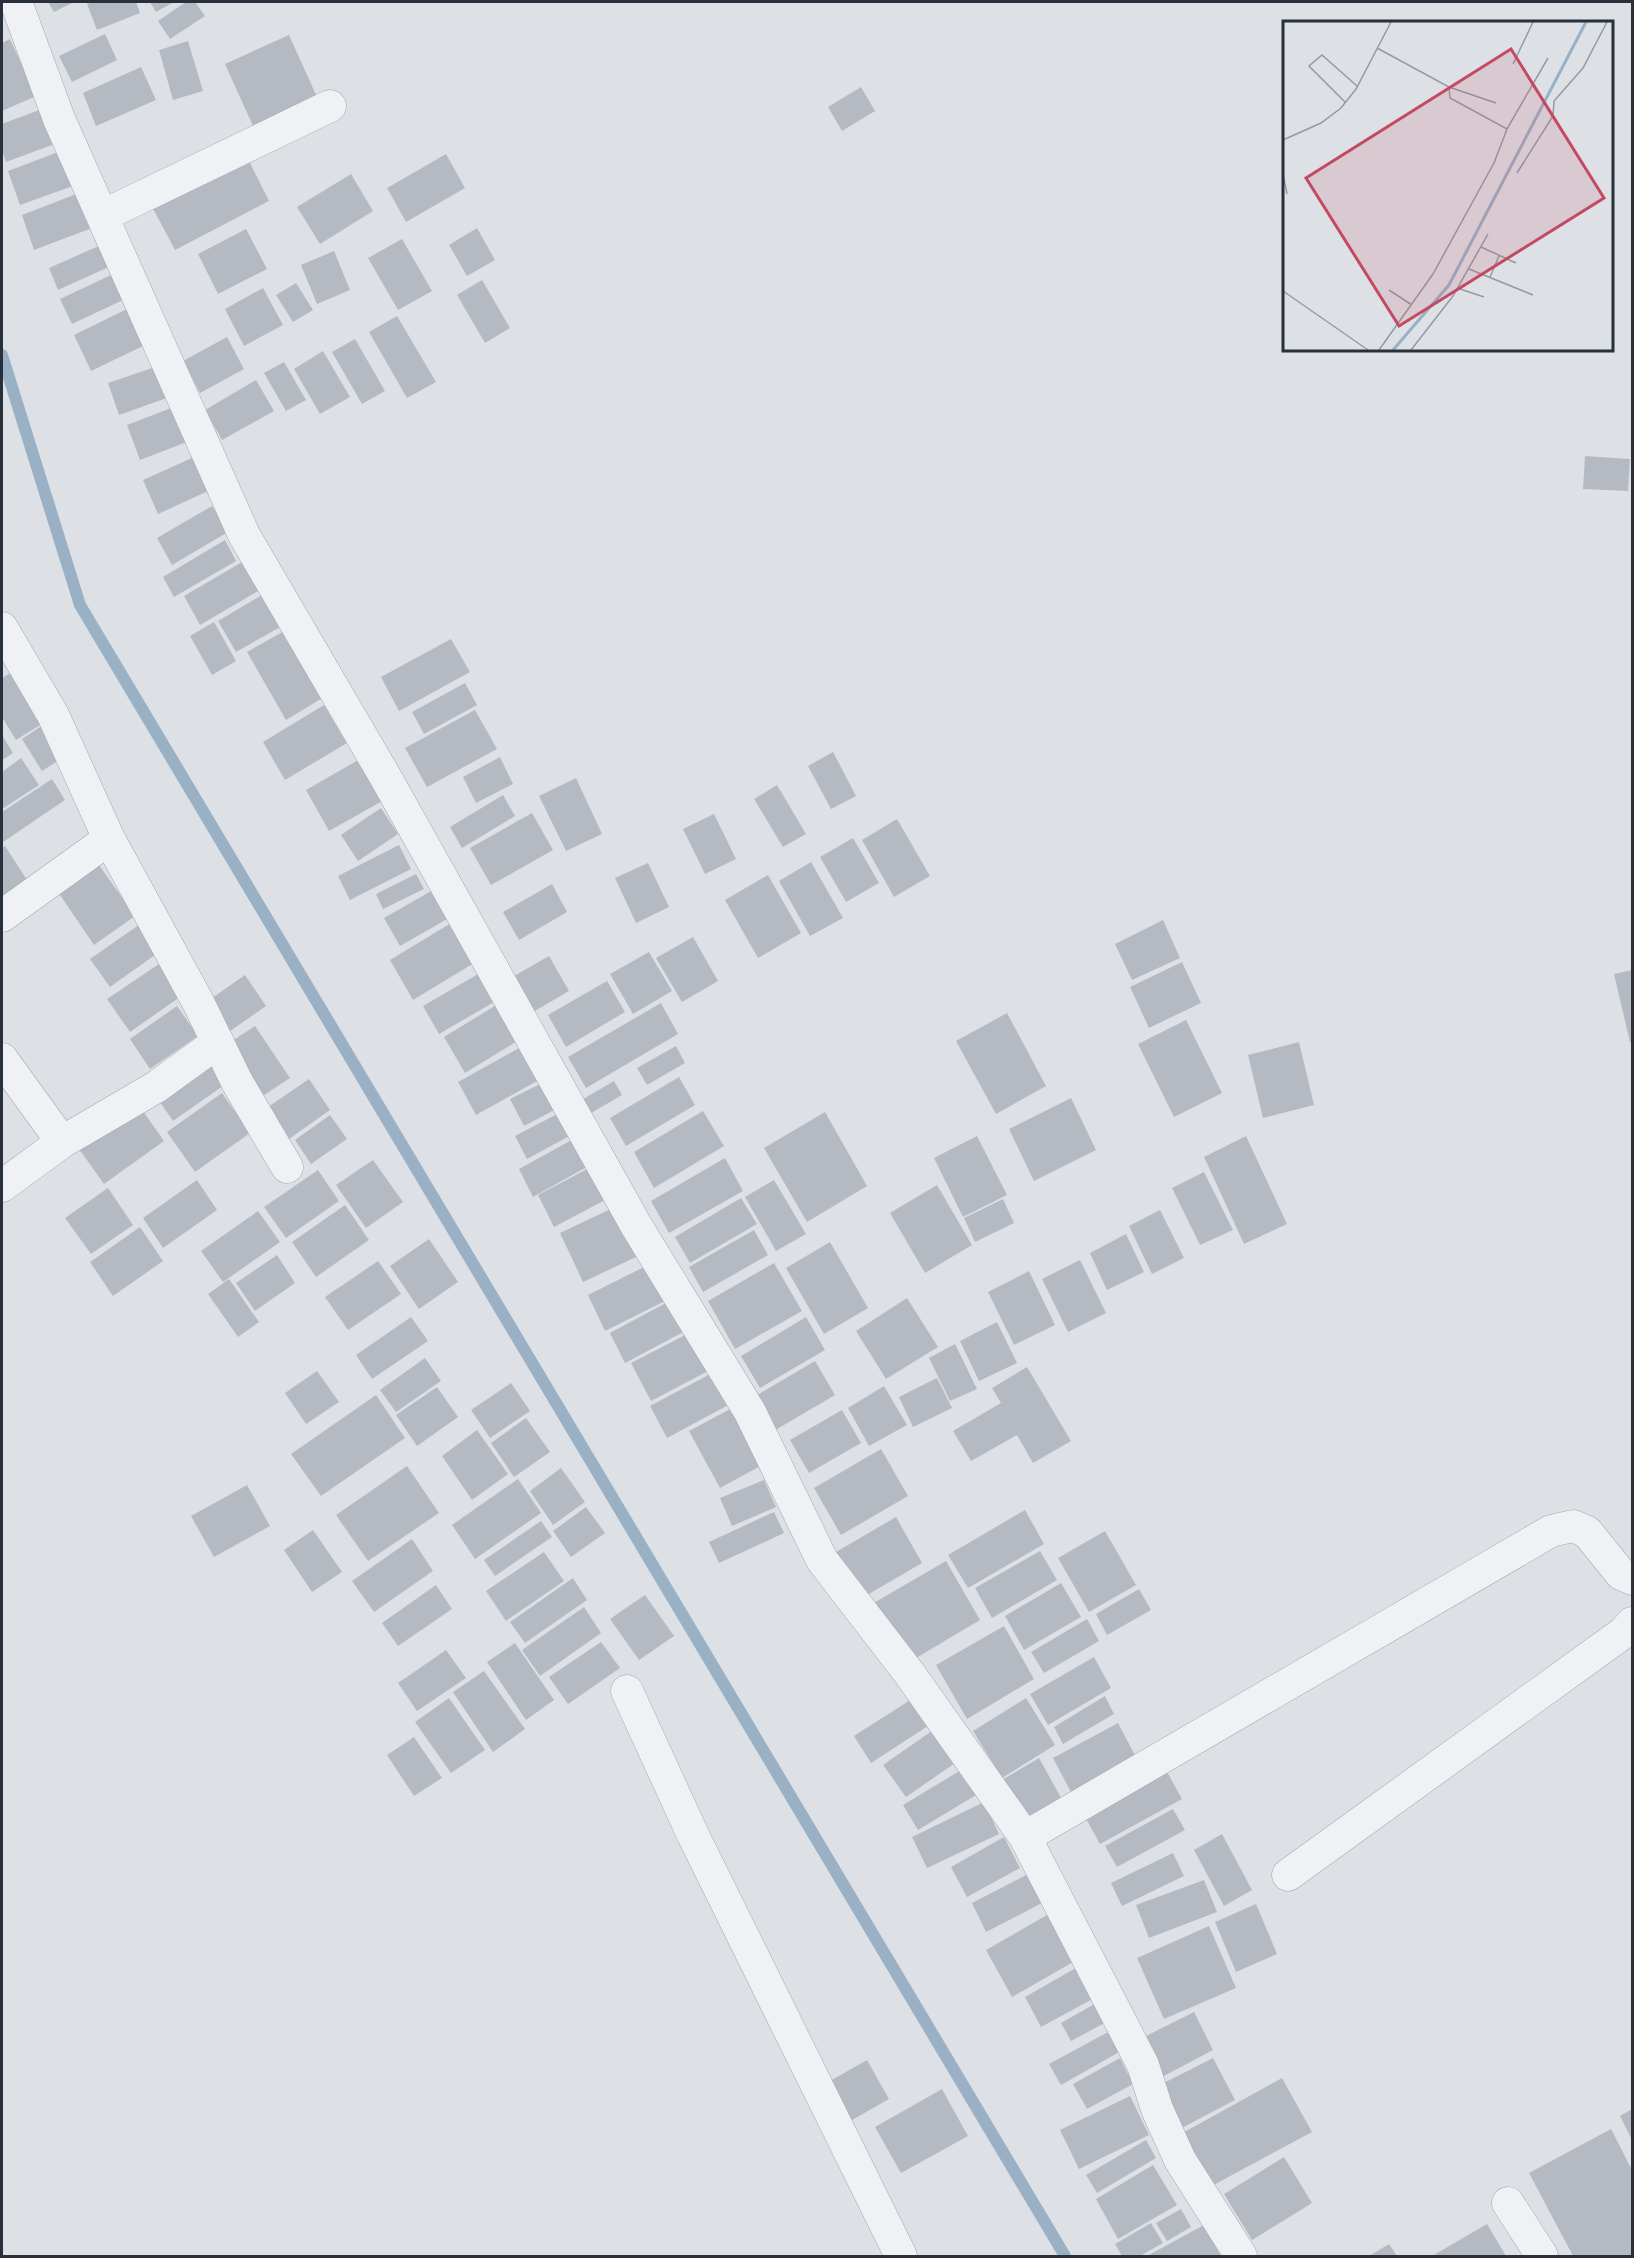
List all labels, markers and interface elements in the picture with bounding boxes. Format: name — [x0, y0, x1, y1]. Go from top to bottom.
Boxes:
inset map — [1283, 21, 1613, 351]

